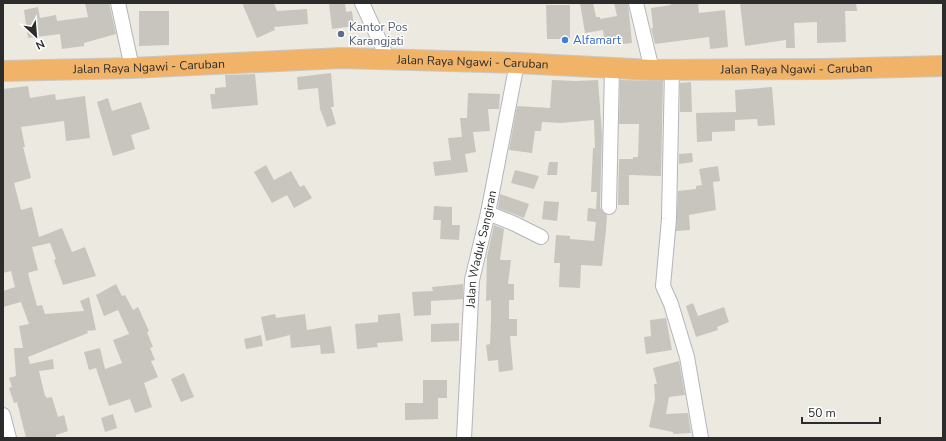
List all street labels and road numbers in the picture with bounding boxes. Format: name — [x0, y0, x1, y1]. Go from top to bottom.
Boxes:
street label: Jalan Raya Ngawi - Caruban — [396, 52, 549, 73]
street label: Jalan Raya Ngawi - Caruban — [72, 56, 225, 77]
street label: Jalan Raya Ngawi - Caruban — [719, 60, 873, 78]
street label: Jalan Waduk Sangiran — [463, 189, 500, 309]

